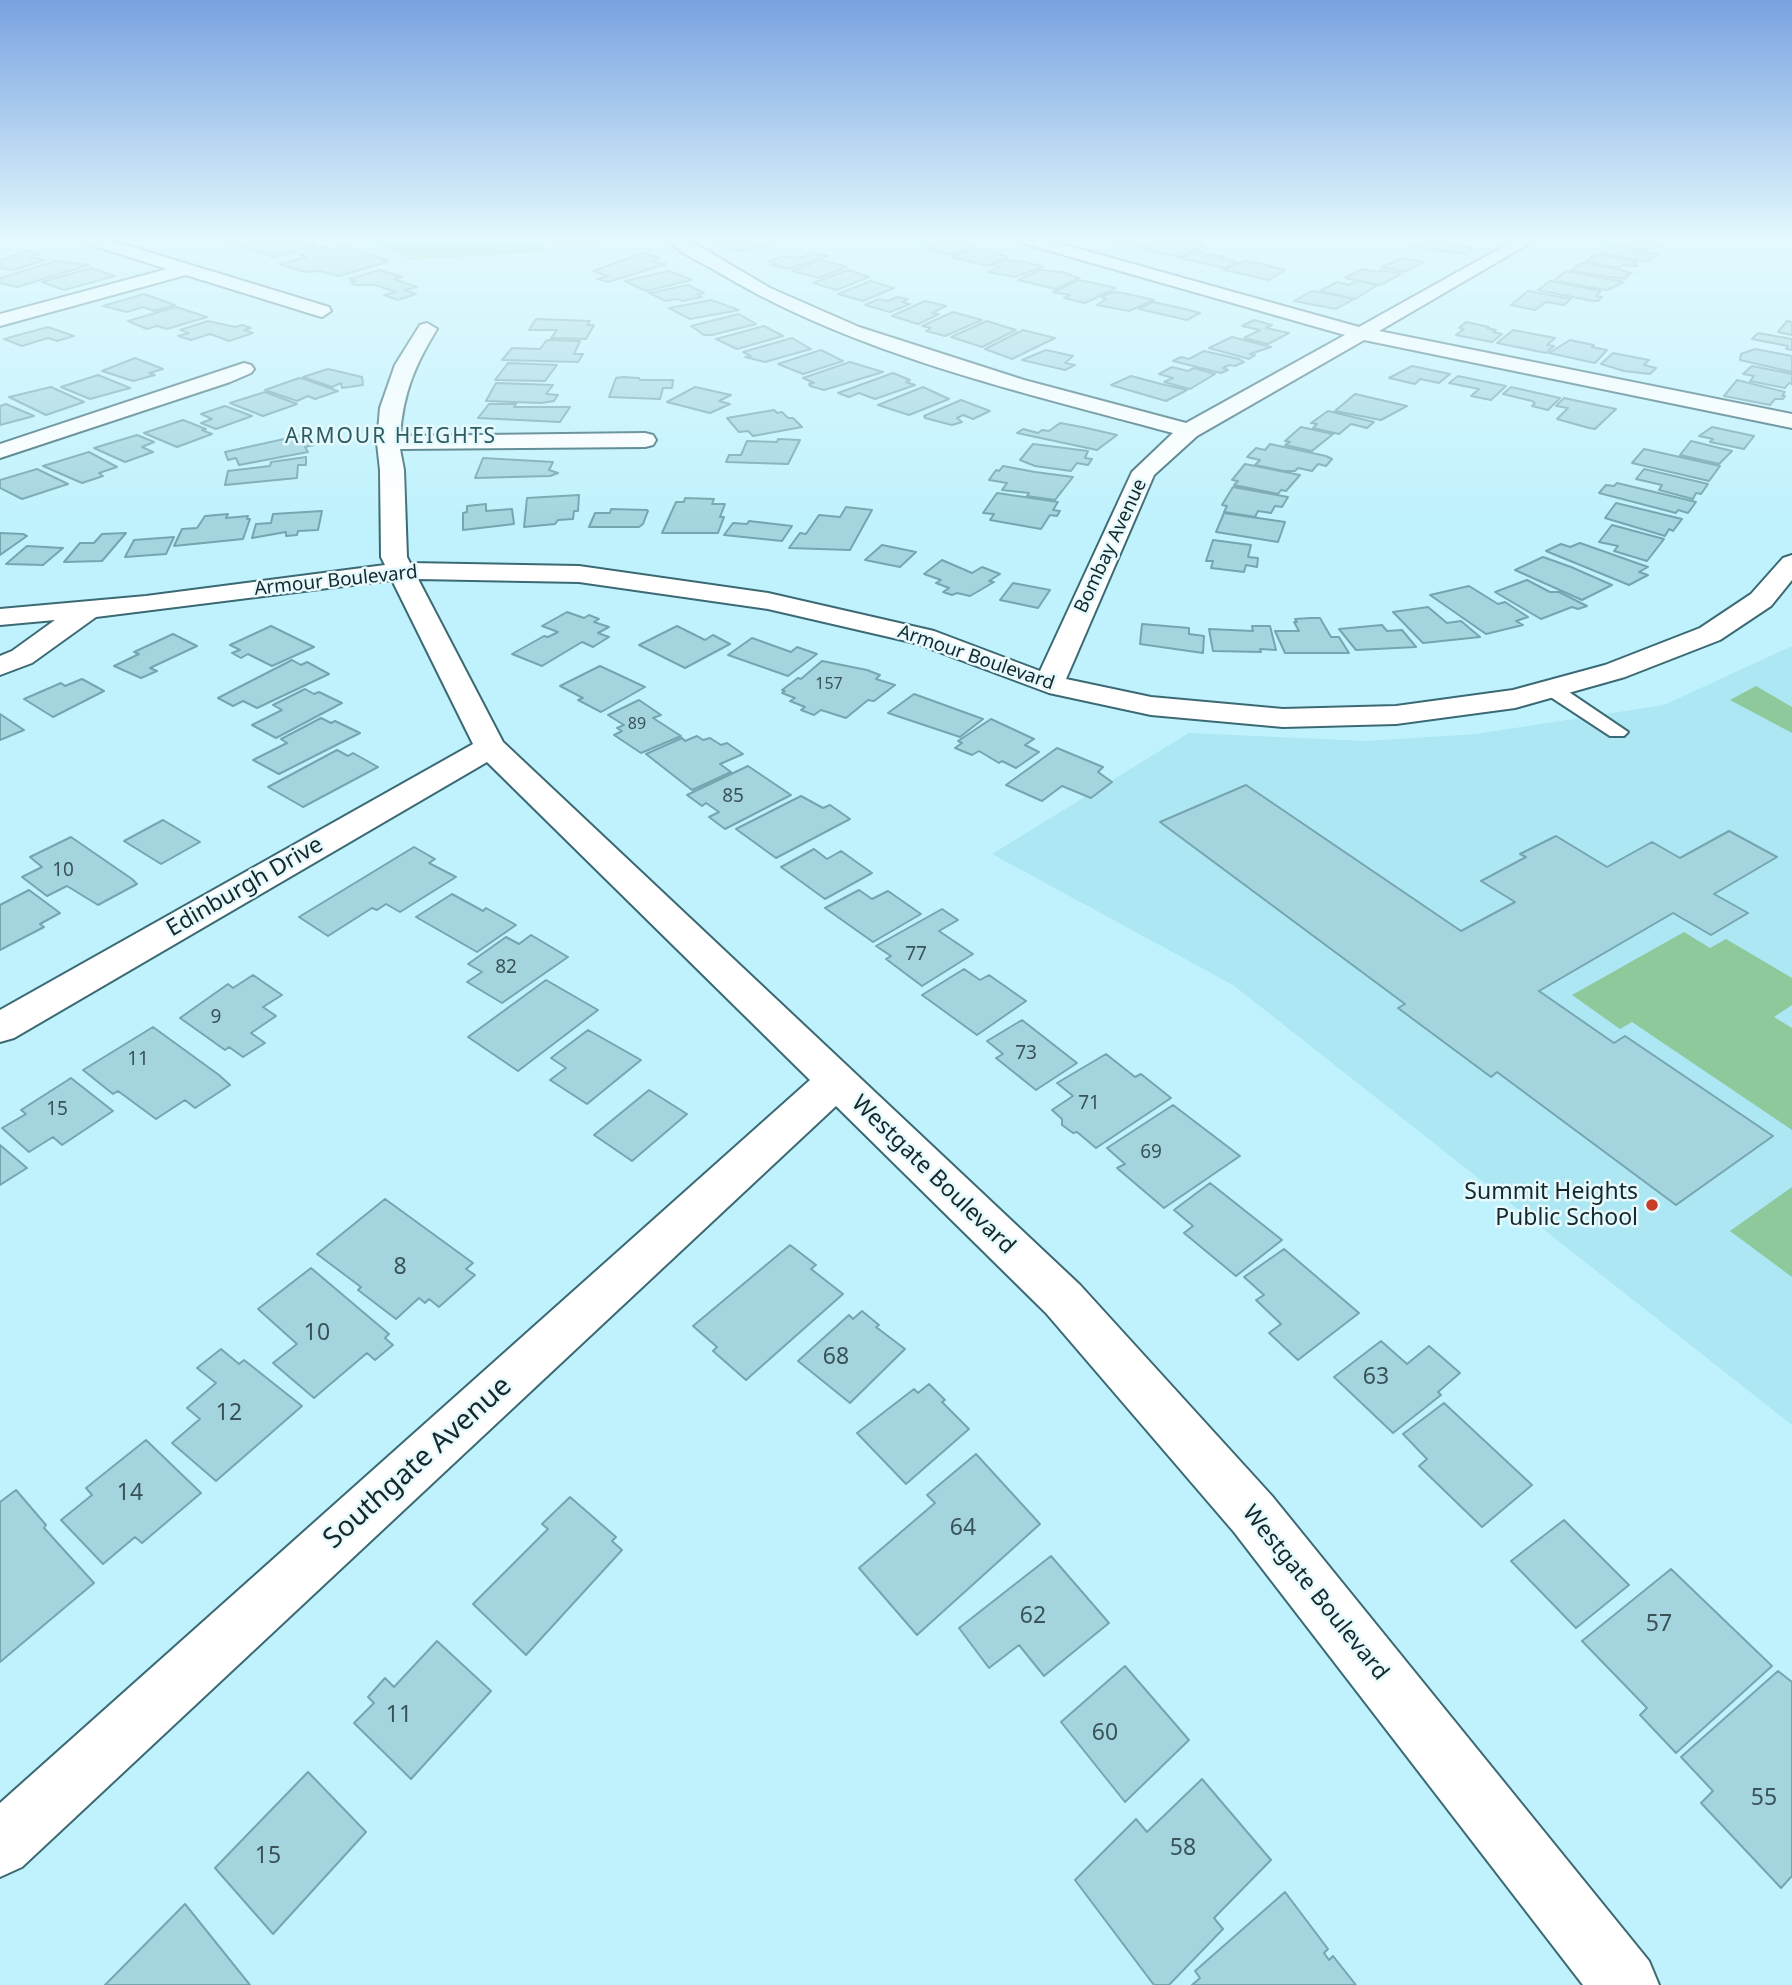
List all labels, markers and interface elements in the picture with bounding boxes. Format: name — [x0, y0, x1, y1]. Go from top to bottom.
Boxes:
district label: ARMOUR HEIGHTS — [287, 424, 495, 450]
street label: Bombay Avenue — [1070, 475, 1152, 617]
street label: Armour Boulevard — [253, 561, 419, 601]
street label: Armour Boulevard — [895, 621, 1057, 695]
house number: 157 — [815, 674, 843, 694]
house number: 89 — [628, 714, 646, 734]
house number: 85 — [722, 786, 744, 808]
street label: Edinburgh Drive — [162, 831, 328, 943]
house number: 10 — [52, 860, 74, 882]
house number: 77 — [905, 944, 927, 966]
house number: 82 — [495, 957, 517, 979]
house number: 9 — [211, 1007, 221, 1029]
house number: 73 — [1015, 1043, 1037, 1065]
house number: 11 — [127, 1049, 149, 1071]
street label: Westgate Boulevard — [845, 1090, 1021, 1260]
house number: 71 — [1078, 1093, 1100, 1115]
house number: 15 — [46, 1099, 68, 1121]
house number: 69 — [1140, 1142, 1162, 1164]
place label: Summit Heights Public School — [1464, 1178, 1638, 1232]
marker: Summit Heights Public School — [1644, 1197, 1660, 1213]
house number: 8 — [393, 1253, 407, 1281]
house number: 10 — [304, 1319, 330, 1347]
house number: 68 — [823, 1343, 849, 1371]
house number: 63 — [1363, 1363, 1389, 1391]
street label: Southgate Avenue — [317, 1370, 519, 1556]
house number: 12 — [216, 1399, 242, 1427]
house number: 14 — [117, 1479, 143, 1507]
street label: Westgate Boulevard — [1236, 1500, 1394, 1686]
house number: 64 — [950, 1514, 976, 1542]
house number: 62 — [1020, 1602, 1046, 1630]
house number: 57 — [1646, 1610, 1672, 1638]
house number: 11 — [386, 1701, 412, 1729]
house number: 60 — [1092, 1719, 1118, 1747]
house number: 55 — [1751, 1784, 1777, 1812]
house number: 58 — [1170, 1834, 1196, 1862]
house number: 15 — [255, 1842, 281, 1870]

